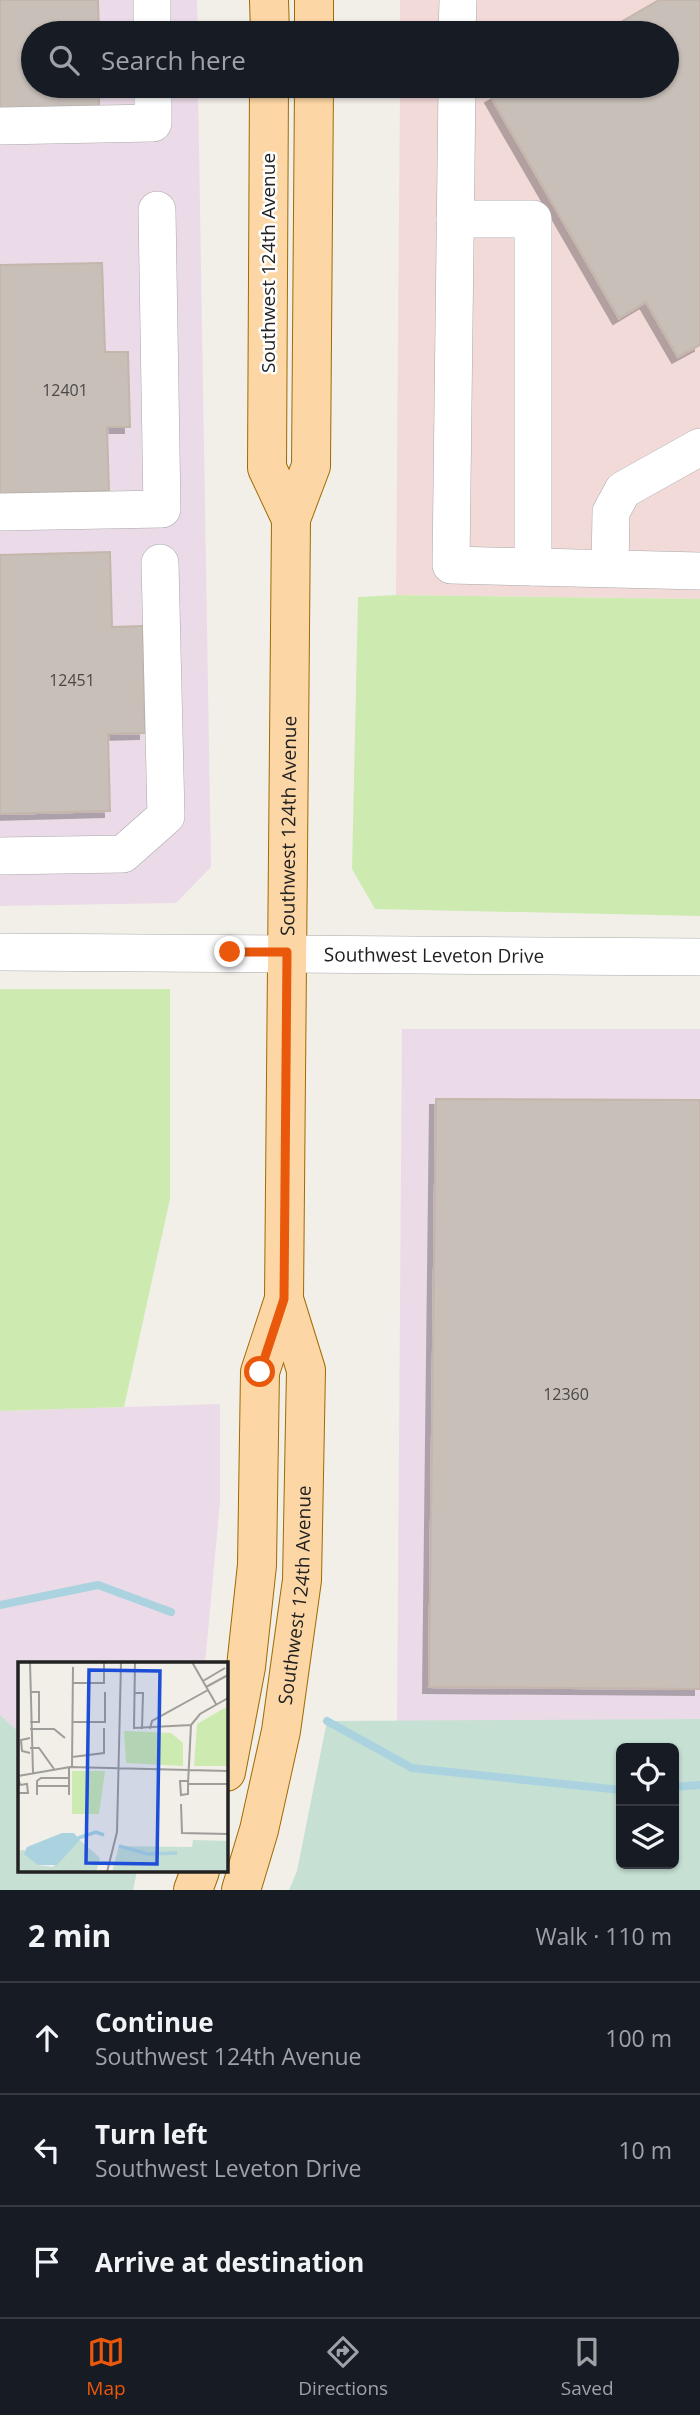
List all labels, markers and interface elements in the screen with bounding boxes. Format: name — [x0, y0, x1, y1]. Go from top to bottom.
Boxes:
search box — [21, 21, 679, 98]
icon: search — [45, 41, 83, 79]
text: Search here — [101, 42, 246, 78]
street label: Southwest 124th Avenue — [255, 153, 281, 373]
house number: 12401 — [42, 379, 88, 401]
house number: 12451 — [49, 669, 95, 691]
street label: Southwest 124th Avenue — [274, 716, 302, 936]
route end — [214, 936, 245, 967]
street label: Southwest Leveton Drive — [324, 941, 544, 969]
route start — [244, 1356, 275, 1387]
house number: 12360 — [543, 1383, 589, 1405]
street label: Southwest 124th Avenue — [272, 1485, 317, 1706]
inset map — [18, 1662, 228, 1872]
map controls — [616, 1743, 679, 1869]
button: locate — [616, 1743, 679, 1806]
button: layers — [616, 1806, 679, 1869]
text: 2 min — [28, 1915, 111, 1956]
text: Walk · 110 m — [535, 1920, 672, 1952]
text: Continue — [95, 2004, 214, 2040]
icon: ahead — [28, 2019, 66, 2057]
text: 100 m — [605, 2022, 672, 2054]
text: Southwest 124th Avenue — [95, 2040, 362, 2072]
text: Turn left — [95, 2116, 207, 2152]
icon: left — [28, 2131, 66, 2169]
text: 10 m — [618, 2134, 672, 2166]
text: Southwest Leveton Drive — [95, 2152, 361, 2184]
icon: arrive — [28, 2243, 66, 2281]
text: Arrive at destination — [95, 2244, 364, 2280]
tab: Map — [86, 2333, 126, 2401]
tab: Directions — [298, 2333, 388, 2401]
tab: Saved — [561, 2333, 614, 2401]

